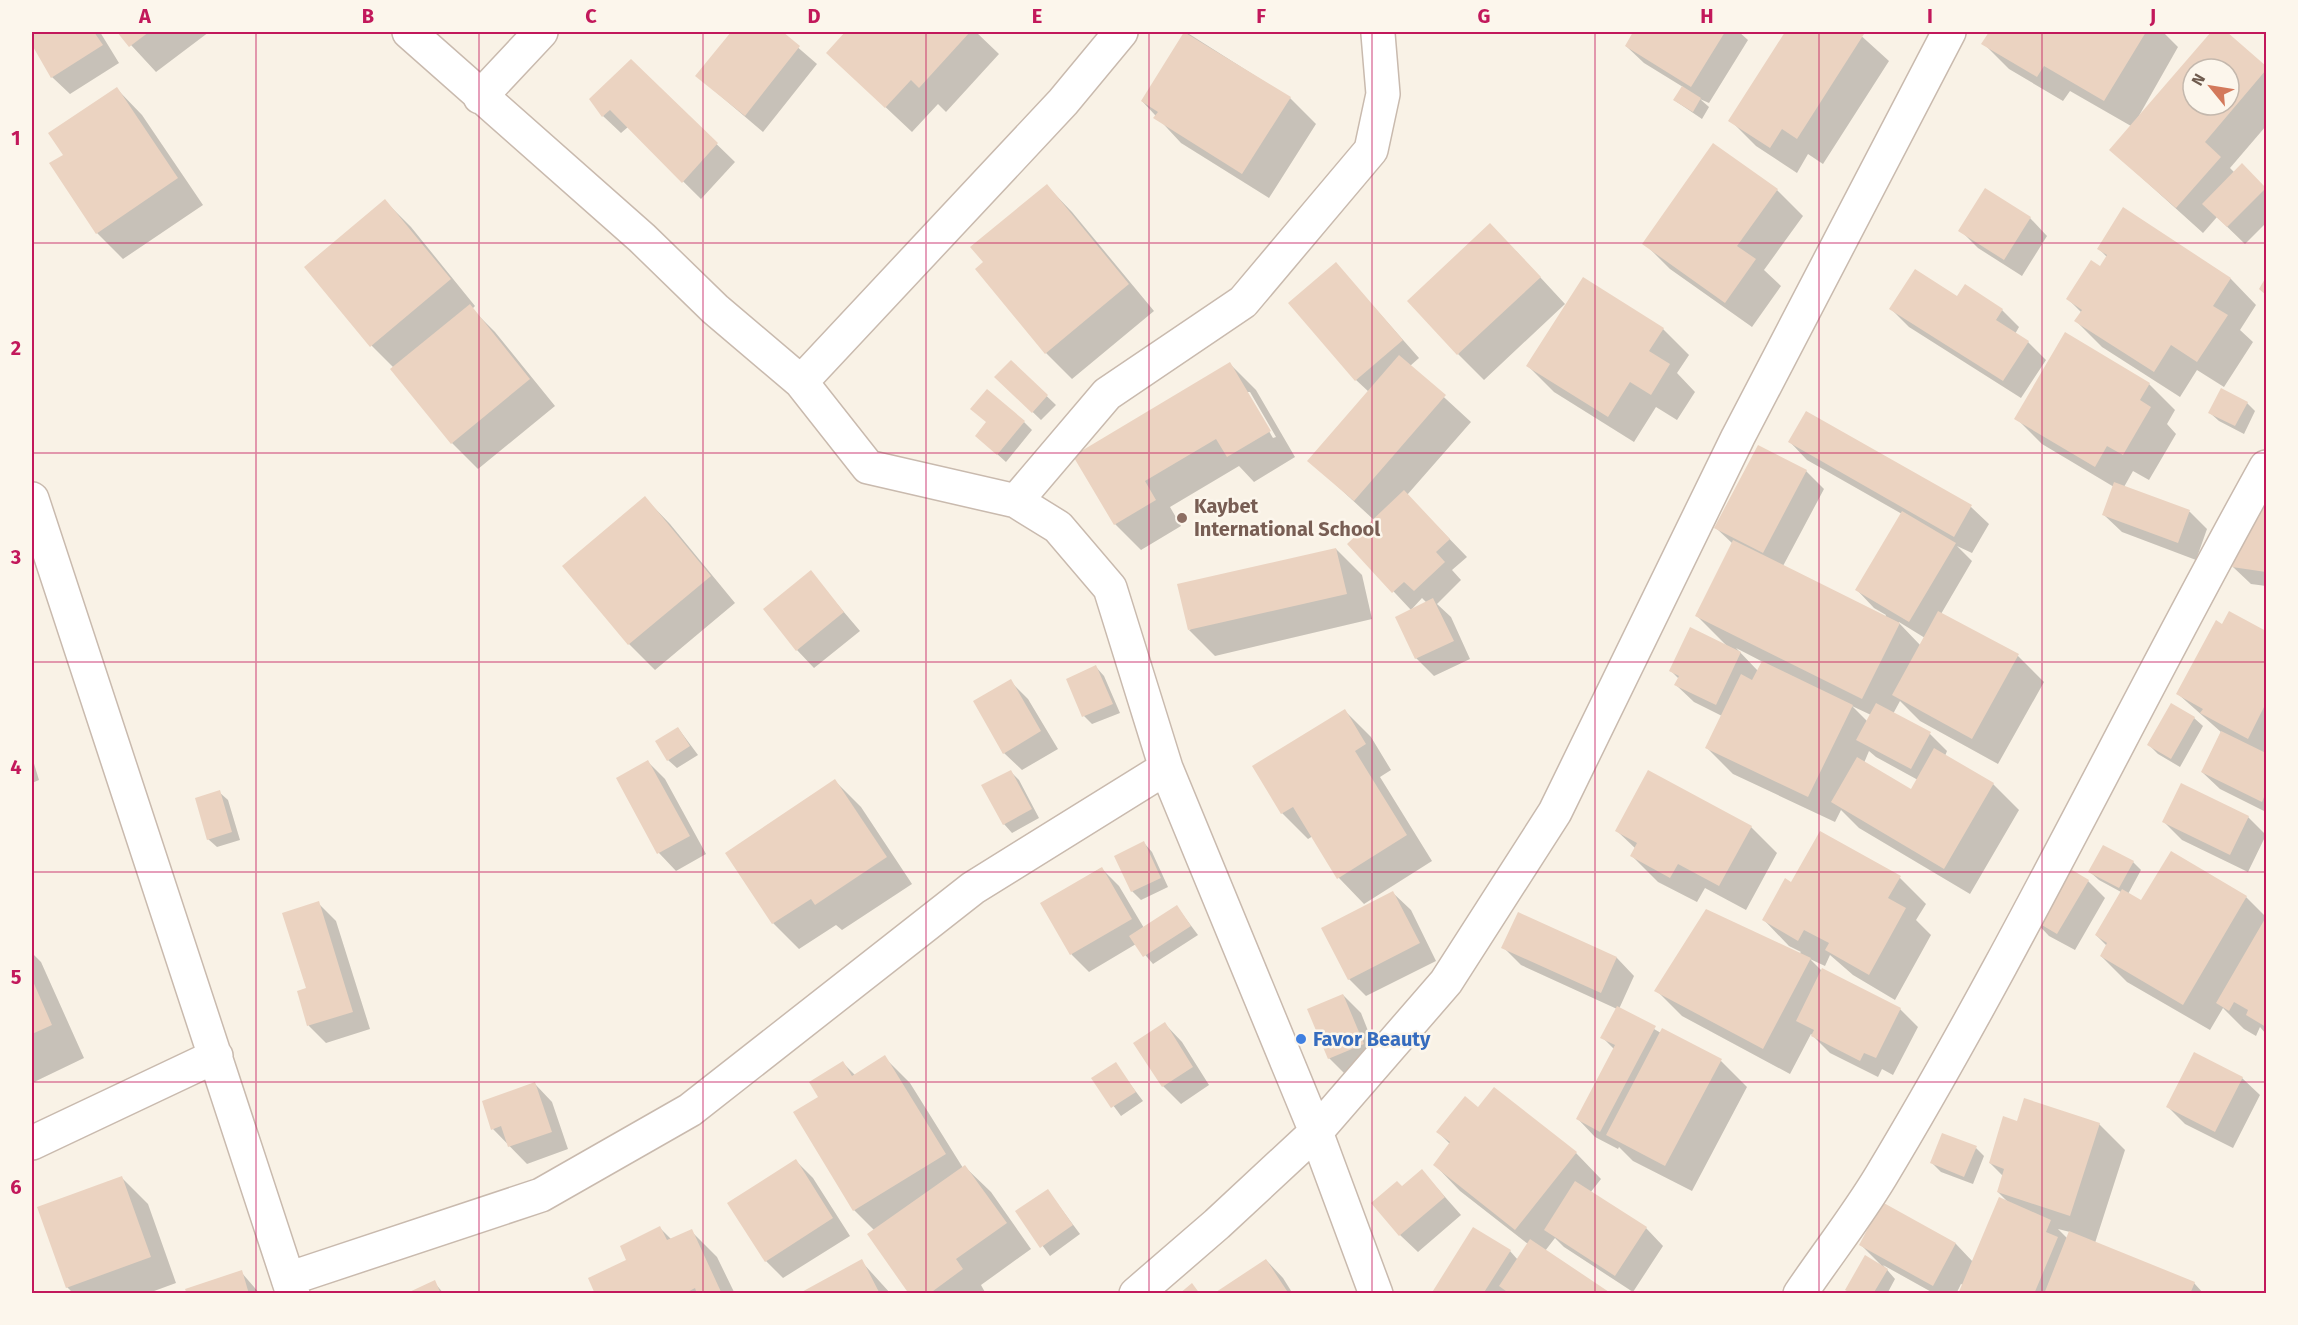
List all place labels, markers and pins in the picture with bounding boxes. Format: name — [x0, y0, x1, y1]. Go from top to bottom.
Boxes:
place label: Kaybet International School — [1194, 494, 1380, 541]
marker: Kaybet International School — [1175, 511, 1189, 525]
place label: Favor Beauty — [1313, 1027, 1431, 1051]
marker: Favor Beauty — [1294, 1032, 1308, 1046]

